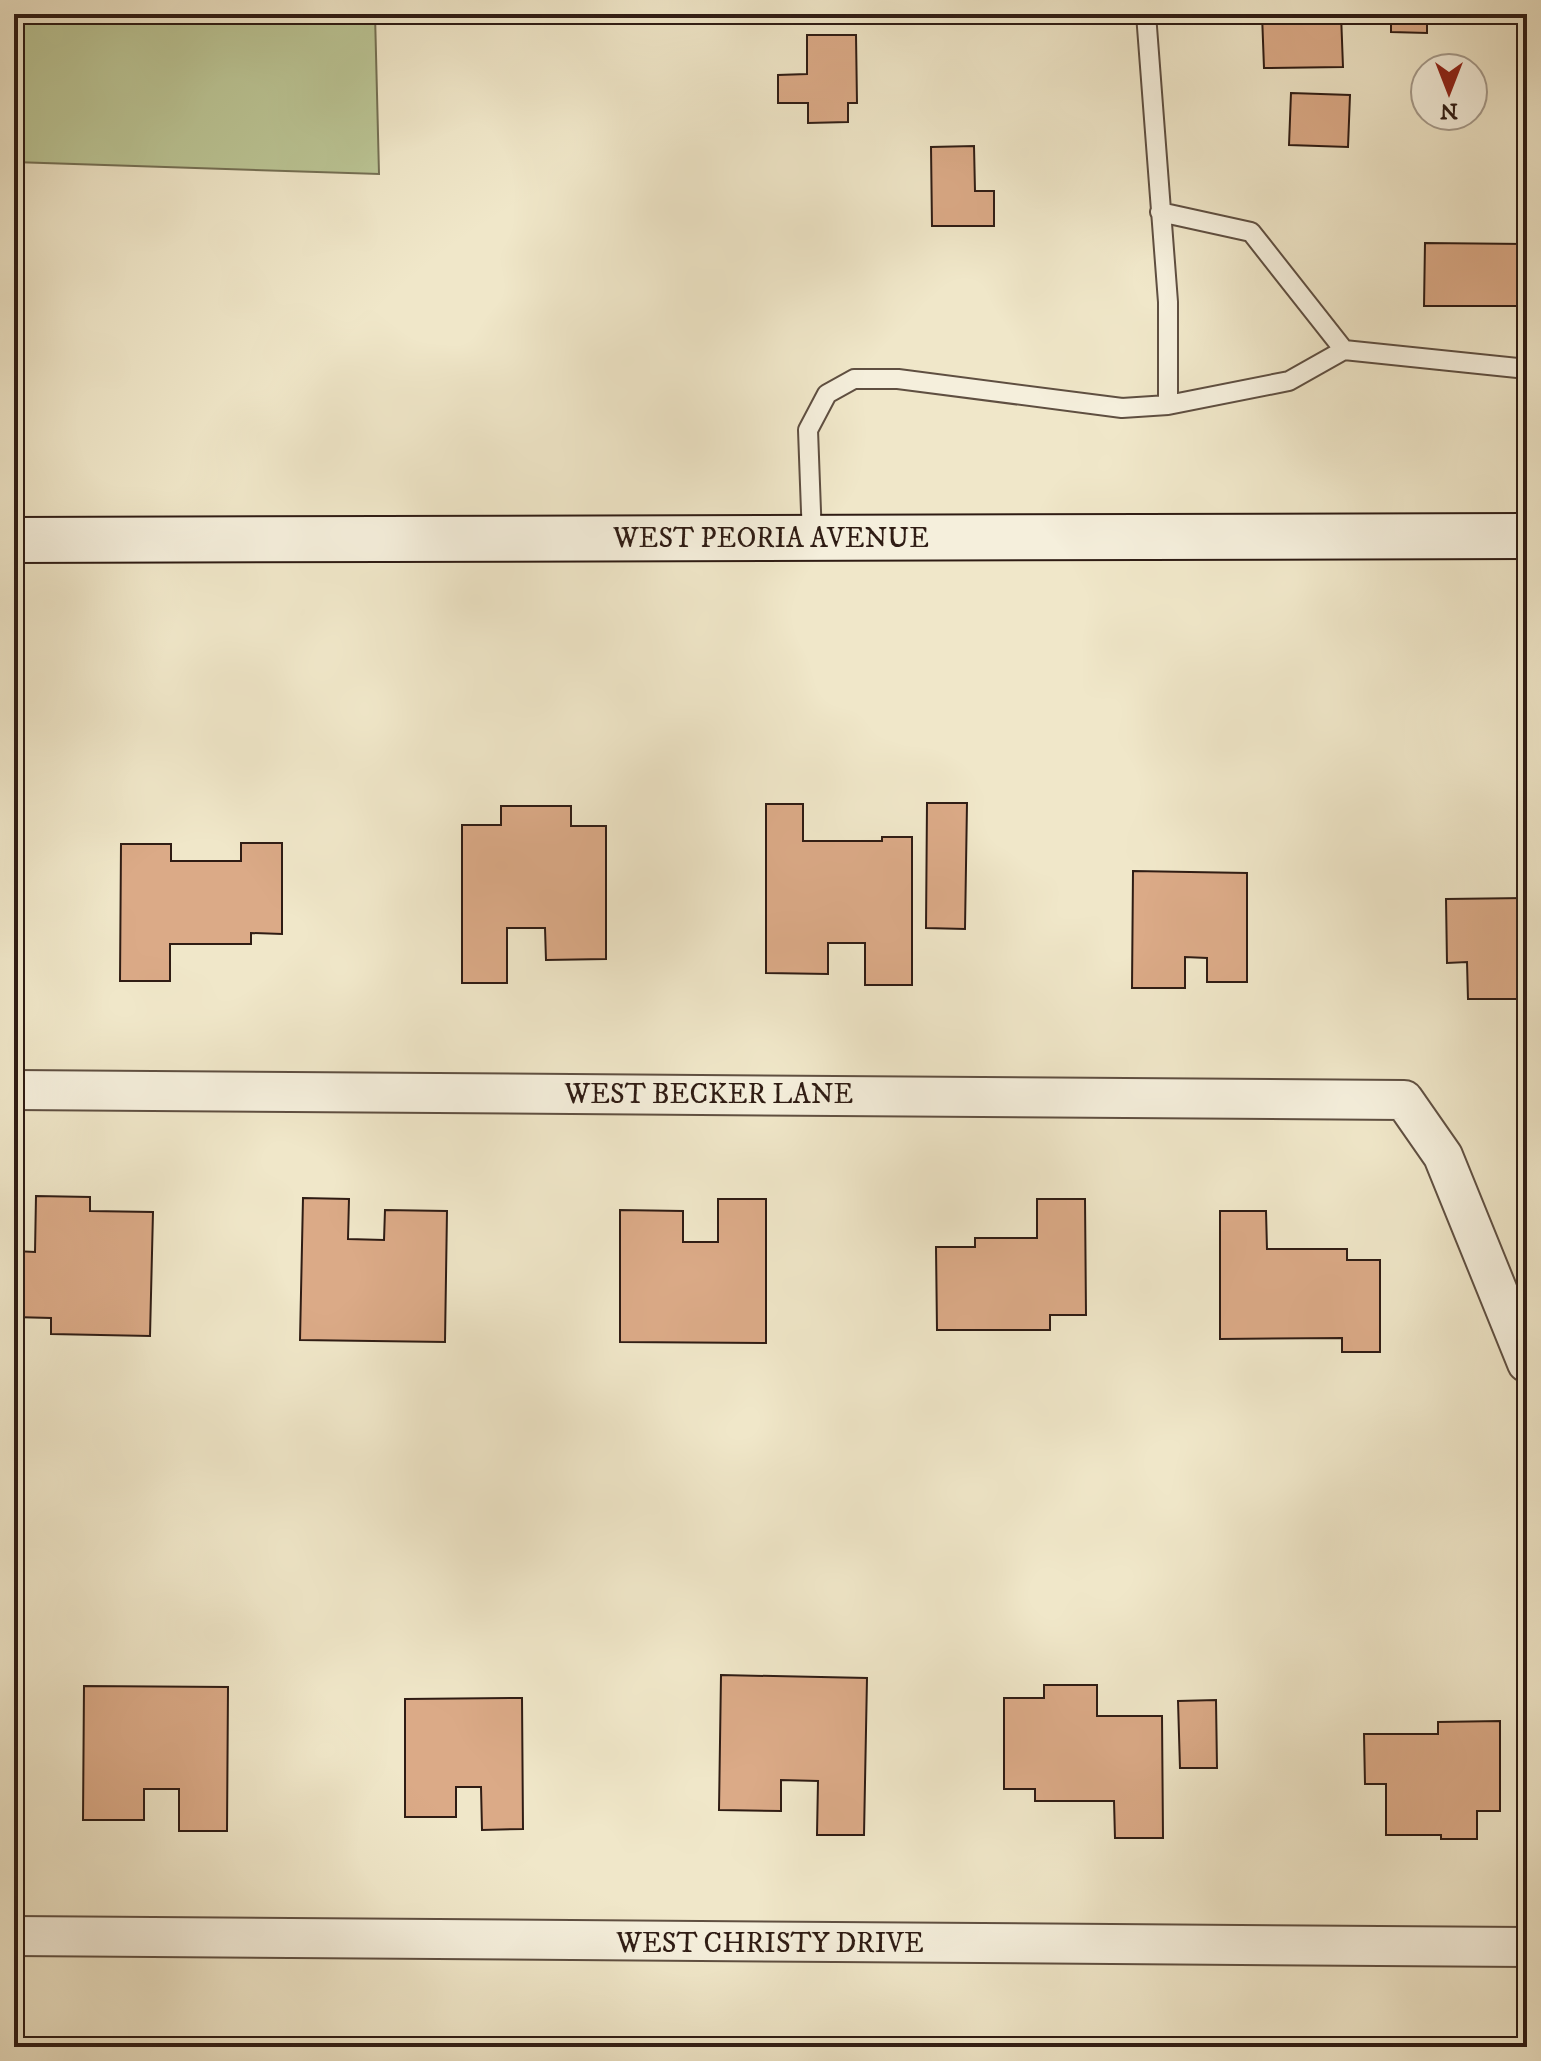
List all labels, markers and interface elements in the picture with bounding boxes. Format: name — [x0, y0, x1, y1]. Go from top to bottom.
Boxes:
north arrow — [1409, 52, 1489, 132]
text: N — [1440, 97, 1458, 124]
street label: WEST PEORIA AVENUE — [612, 521, 929, 556]
street label: WEST BECKER LANE — [564, 1077, 853, 1112]
street label: WEST CHRISTY DRIVE — [615, 1926, 924, 1961]

